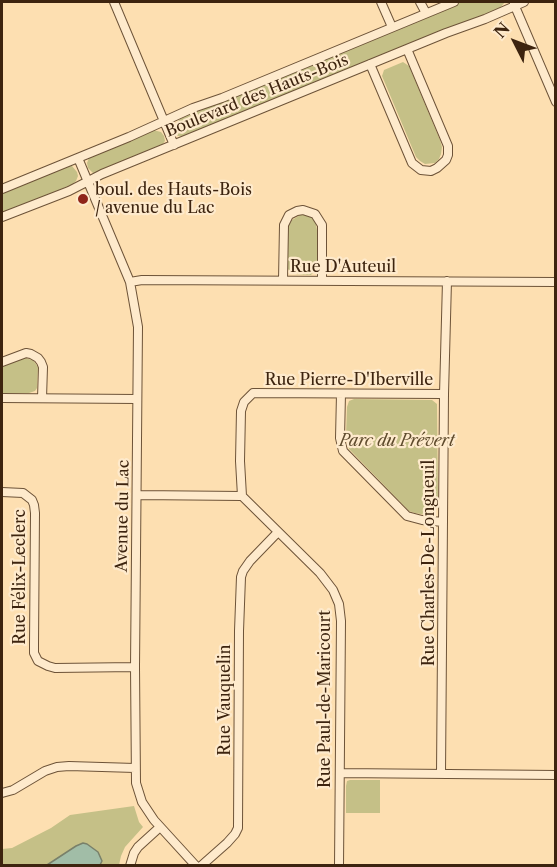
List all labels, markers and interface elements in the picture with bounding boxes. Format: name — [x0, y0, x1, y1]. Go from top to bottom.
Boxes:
north arrow — [485, 12, 545, 72]
text: N — [490, 18, 514, 42]
street label: Boulevard des Hauts-Bois — [163, 50, 351, 142]
place label: boul. des Hauts-Bois / avenue du Lac — [95, 180, 252, 218]
marker: boul. des Hauts-Bois / avenue du Lac — [76, 192, 90, 206]
street label: Rue D'Auteuil — [290, 257, 396, 277]
street label: Rue Pierre-D'Iberville — [265, 370, 433, 390]
park label: Parc du Prévert — [339, 431, 455, 451]
street label: Avenue du Lac — [112, 460, 134, 572]
street label: Rue Charles-De-Longueuil — [419, 460, 439, 666]
street label: Rue Félix-Leclerc — [10, 509, 30, 645]
street label: Rue Paul-de-Maricourt — [315, 610, 335, 788]
street label: Rue Vauquelin — [215, 644, 235, 756]

